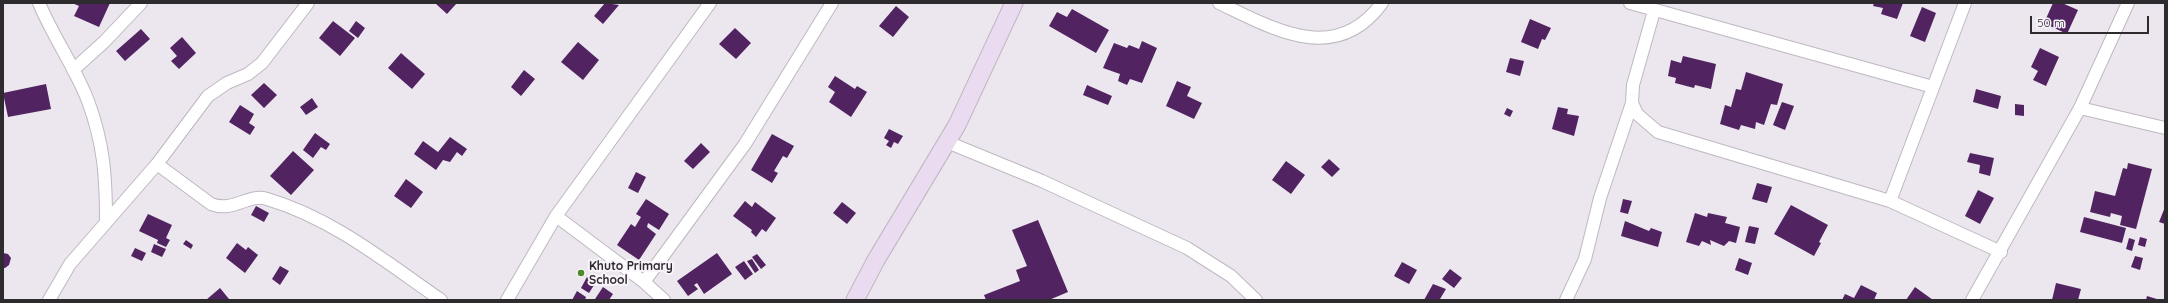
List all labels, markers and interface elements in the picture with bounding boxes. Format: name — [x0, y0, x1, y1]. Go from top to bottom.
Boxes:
scale bar — [2032, 8, 2151, 34]
text: 50 m — [2037, 15, 2065, 30]
place label: Khuto Primary School — [589, 259, 673, 287]
marker: Khuto Primary School — [576, 268, 586, 278]

